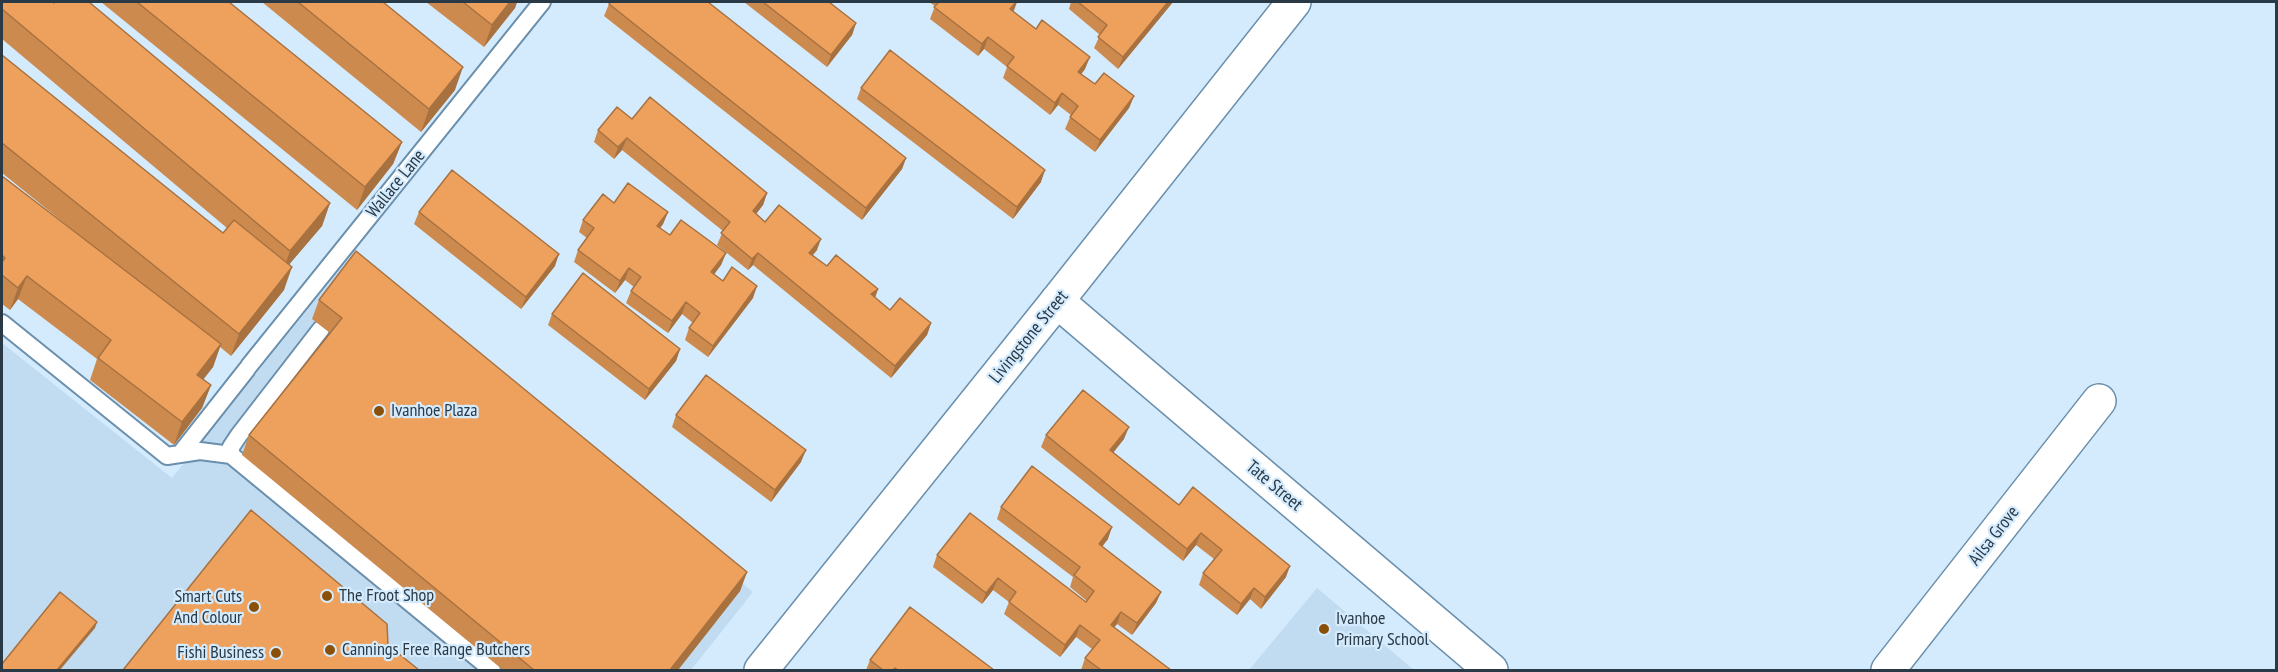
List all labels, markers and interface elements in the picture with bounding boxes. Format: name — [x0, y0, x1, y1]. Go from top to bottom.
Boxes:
street label: Wallace Lane — [362, 146, 430, 222]
street label: Livingstone Street — [985, 286, 1073, 388]
place label: Ivanhoe Plaza — [391, 400, 477, 422]
marker: Ivanhoe Plaza — [372, 404, 386, 418]
street label: Tate Street — [1241, 456, 1307, 516]
street label: Ailsa Grove — [1964, 502, 2024, 570]
place label: The Froot Shop — [339, 585, 434, 607]
place label: Smart Cuts And Colour — [174, 586, 242, 628]
marker: The Froot Shop — [320, 589, 334, 603]
marker: Smart Cuts And Colour — [247, 600, 261, 614]
place label: Ivanhoe Primary School — [1336, 608, 1429, 650]
marker: Ivanhoe Primary School — [1317, 622, 1331, 636]
place label: Cannings Free Range Butchers — [342, 639, 530, 661]
place label: Fishi Business — [177, 642, 264, 664]
marker: Cannings Free Range Butchers — [323, 643, 337, 657]
marker: Fishi Business — [269, 646, 283, 660]

